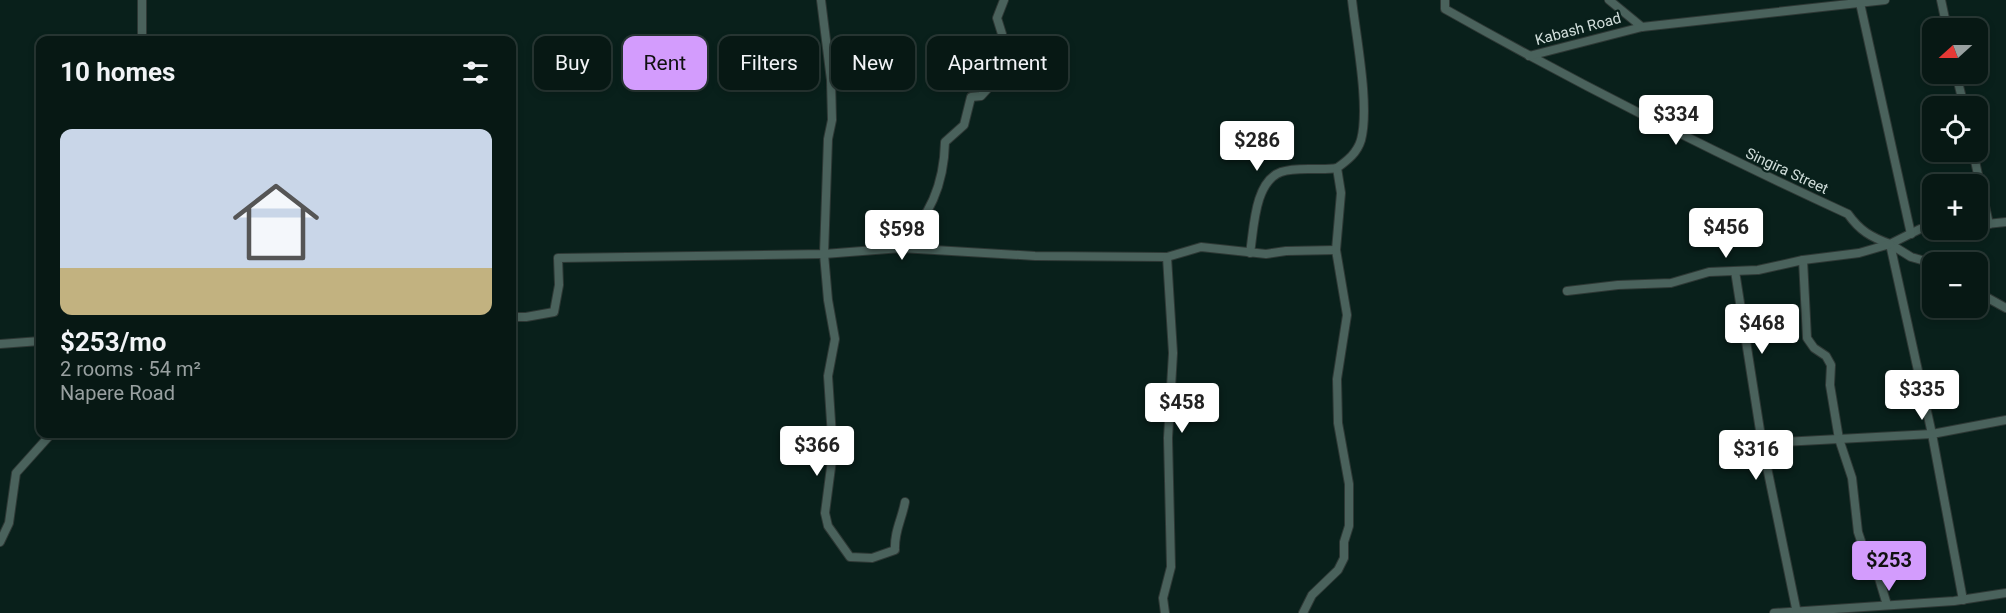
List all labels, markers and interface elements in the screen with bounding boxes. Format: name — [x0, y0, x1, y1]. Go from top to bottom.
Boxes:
street label: Kabash Road — [1533, 9, 1623, 49]
north arrow — [1922, 18, 1988, 84]
map controls — [1922, 18, 1988, 318]
chip: Buy — [534, 36, 611, 90]
chip: Rent — [623, 36, 707, 90]
chip: Filters — [719, 36, 819, 90]
chip: New — [831, 36, 915, 90]
chip: Apartment — [927, 36, 1068, 90]
icon: filters — [459, 56, 492, 89]
text: 10 homes — [60, 57, 175, 87]
pin: $334 — [1640, 95, 1712, 146]
button: locate — [1922, 96, 1988, 162]
text: $334 — [1653, 102, 1699, 126]
pin: $286 — [1221, 121, 1293, 172]
text: $286 — [1234, 128, 1280, 152]
street label: Singira Street — [1743, 144, 1831, 198]
icon: home — [222, 168, 330, 276]
button: + — [1922, 174, 1988, 240]
pin: $456 — [1690, 208, 1762, 259]
pin: $598 — [866, 210, 938, 261]
text: $456 — [1703, 215, 1749, 239]
text: $598 — [879, 217, 925, 241]
button: − — [1922, 252, 1988, 318]
pin: $468 — [1726, 304, 1798, 355]
text: $468 — [1739, 311, 1785, 335]
text: $253/mo — [60, 327, 167, 357]
text: 2 rooms · 54 m² — [60, 357, 201, 381]
pin: $335 — [1886, 370, 1958, 421]
text: $335 — [1899, 377, 1945, 401]
text: Napere Road — [60, 381, 175, 405]
pin: $458 — [1146, 383, 1218, 434]
text: $458 — [1159, 390, 1205, 414]
pin: $366 — [781, 426, 853, 477]
pin: $316 — [1720, 430, 1792, 481]
text: $366 — [794, 433, 840, 457]
text: $316 — [1733, 437, 1779, 461]
pin: $253 — [1853, 541, 1925, 592]
text: $253 — [1866, 548, 1912, 572]

